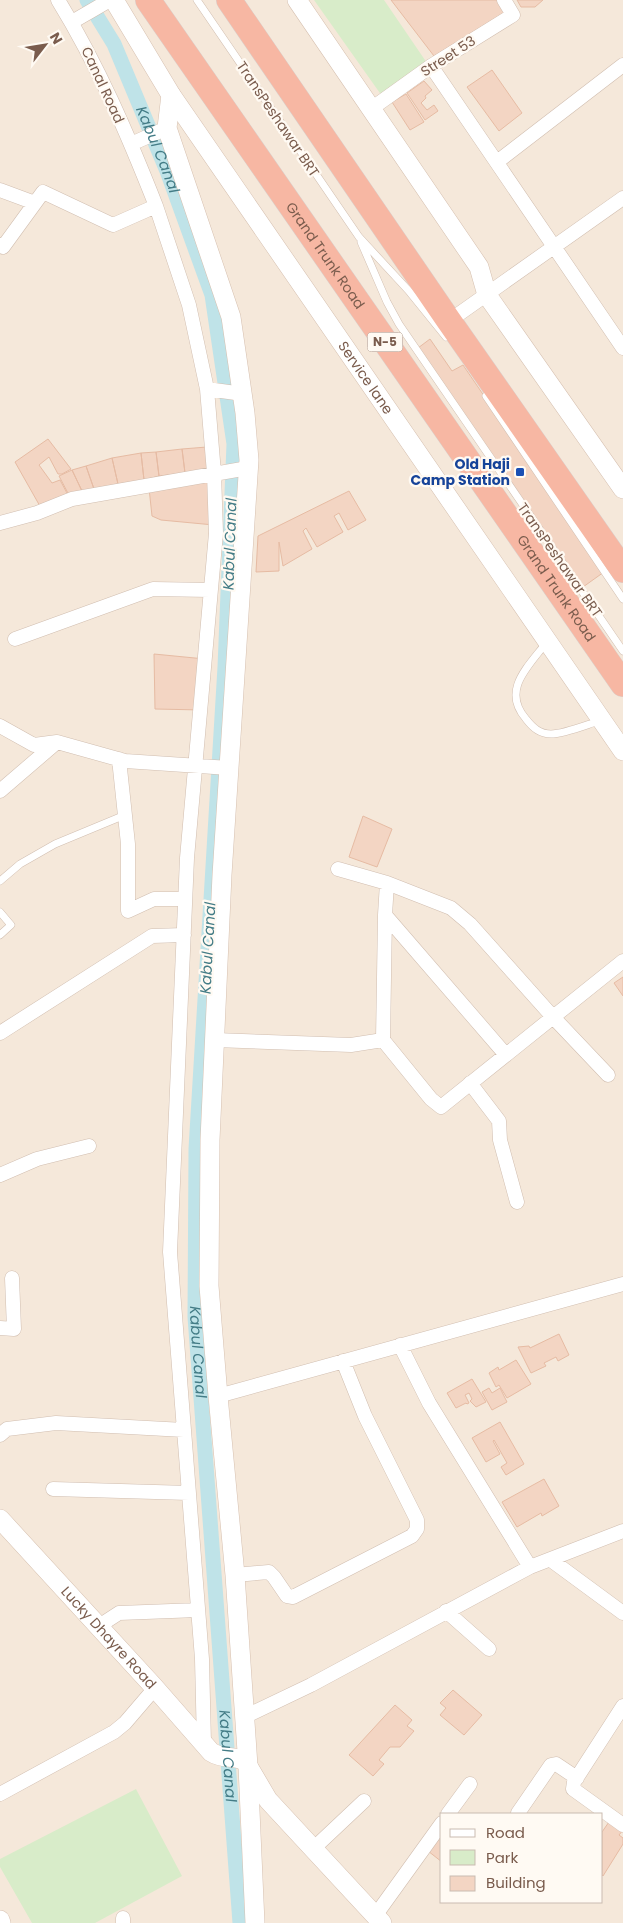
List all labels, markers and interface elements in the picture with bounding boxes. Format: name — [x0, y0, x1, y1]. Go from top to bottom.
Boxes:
north arrow — [20, 20, 70, 70]
text: N — [45, 29, 67, 48]
street label: Street 53 — [417, 31, 479, 81]
street label: Canal Road — [77, 43, 129, 127]
street label: TransPeshawar BRT — [232, 57, 324, 181]
water label: Kabul Canal — [131, 103, 185, 196]
street label: Grand Trunk Road — [281, 198, 370, 313]
road number: N-5 — [368, 332, 402, 352]
street label: Service lane — [333, 337, 398, 419]
place label: Old Haji Camp Station — [411, 454, 510, 490]
marker: Old Haji Camp Station — [514, 466, 526, 478]
water label: Kabul Canal — [217, 497, 242, 590]
street label: TransPeshawar BRT — [513, 499, 607, 622]
street label: Grand Trunk Road — [512, 531, 601, 646]
water label: Kabul Canal — [195, 901, 220, 995]
water label: Kabul Canal — [185, 1306, 212, 1399]
street label: Lucky Dhayre Road — [57, 1582, 161, 1693]
water label: Kabul Canal — [214, 1709, 242, 1803]
legend — [440, 1813, 603, 1903]
text: Road — [486, 1822, 525, 1843]
text: Park — [486, 1847, 518, 1868]
text: Building — [486, 1872, 546, 1893]

